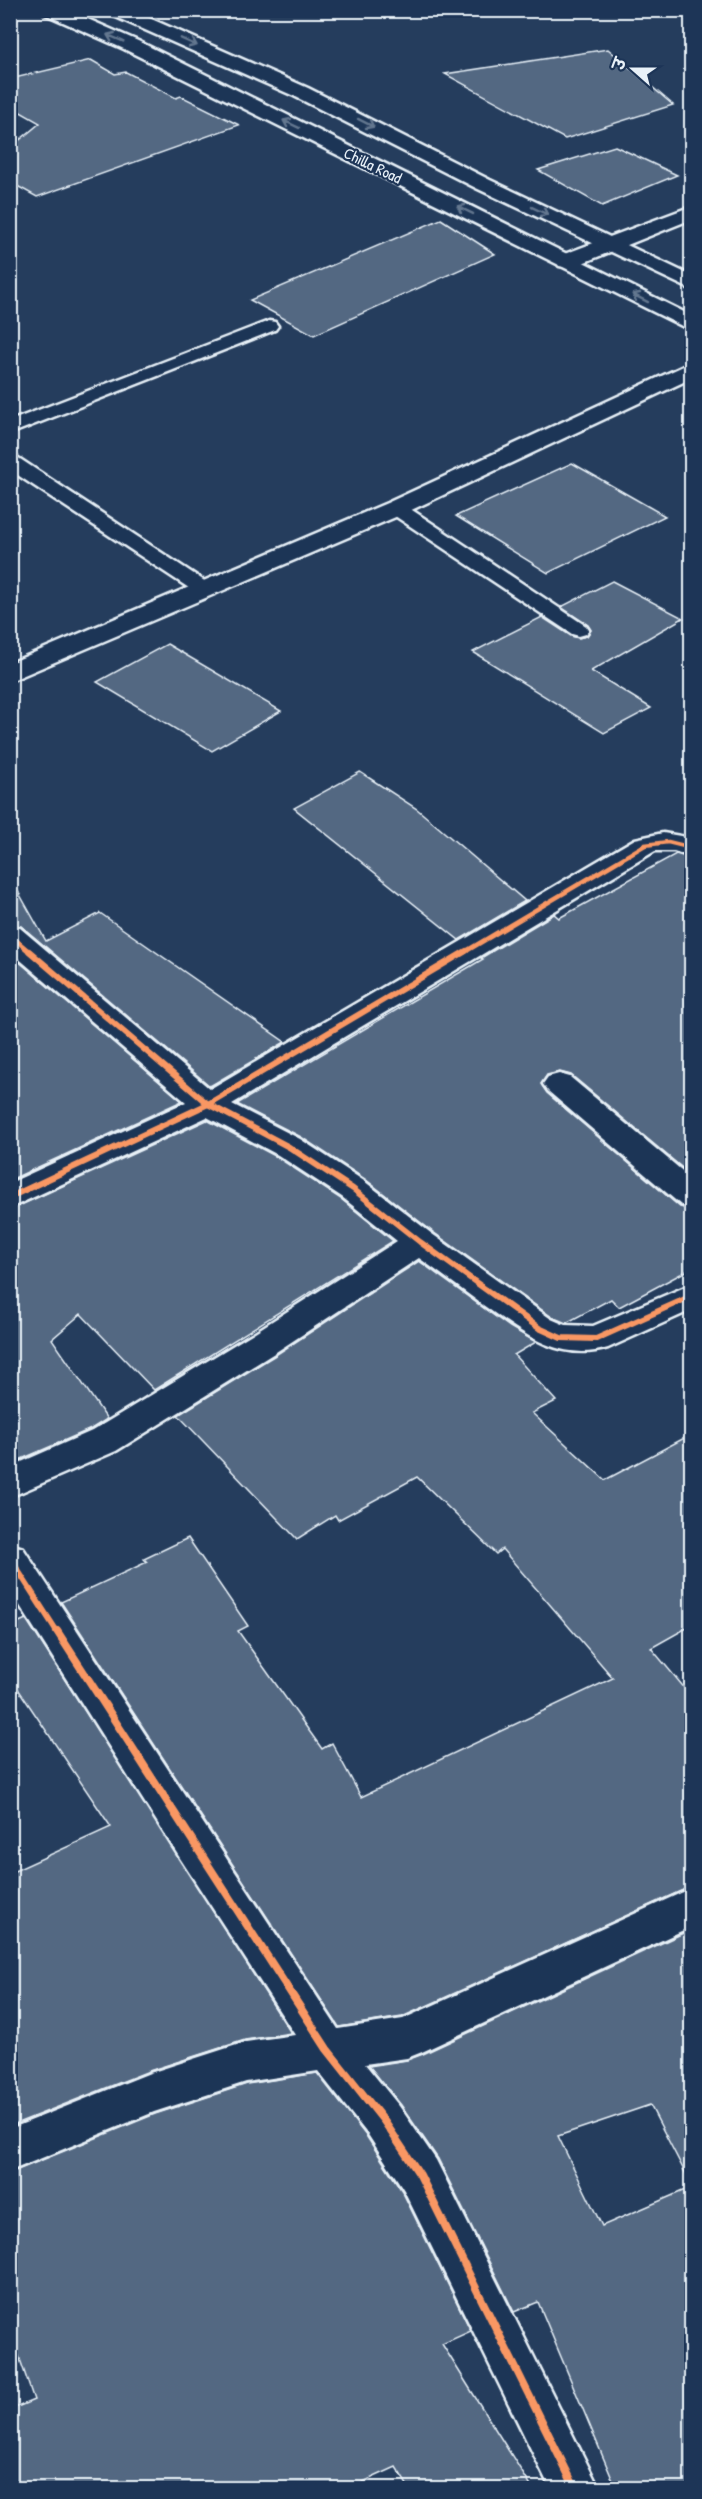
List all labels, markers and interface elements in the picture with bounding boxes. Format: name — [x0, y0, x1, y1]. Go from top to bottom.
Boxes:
one-way arrow — [107, 32, 125, 43]
one-way arrow — [179, 37, 197, 48]
north arrow — [603, 39, 663, 99]
text: उ — [606, 53, 632, 74]
one-way arrow — [282, 117, 300, 129]
one-way arrow — [356, 118, 374, 130]
street label: Chilla Road — [340, 141, 406, 189]
one-way arrow — [457, 204, 475, 216]
one-way arrow — [530, 206, 548, 218]
one-way arrow — [631, 292, 649, 303]

